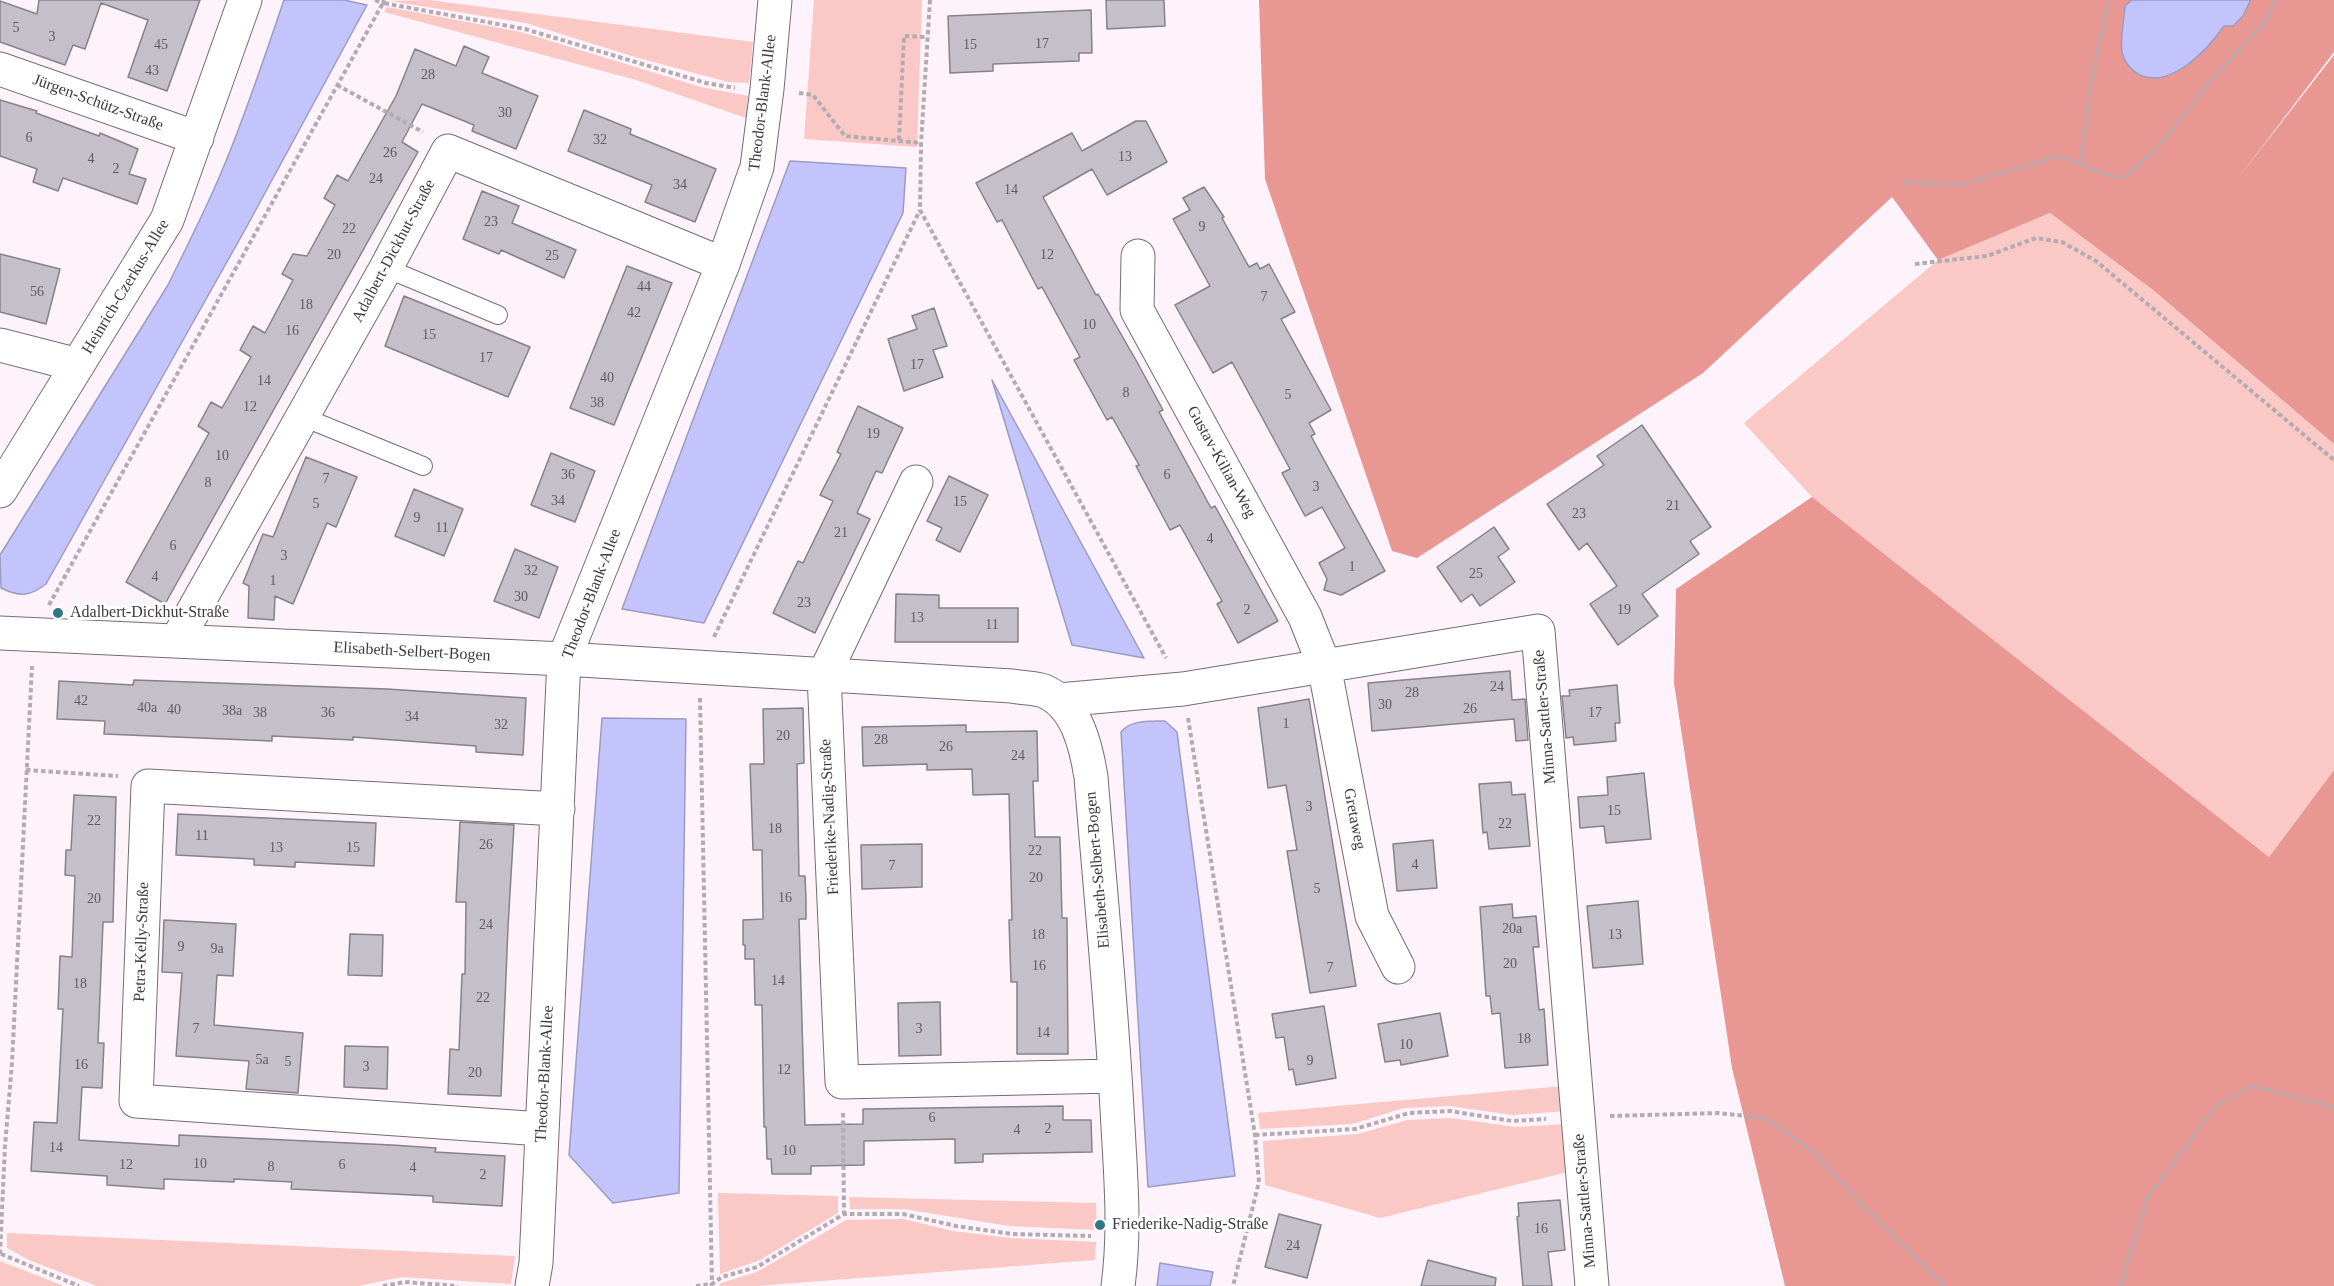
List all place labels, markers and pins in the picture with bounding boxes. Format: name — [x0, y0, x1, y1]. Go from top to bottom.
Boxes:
place label: Adalbert-Dickhut-Straße — [70, 603, 229, 623]
marker: Adalbert-Dickhut-Straße — [51, 606, 65, 620]
place label: Friederike-Nadig-Straße — [1112, 1215, 1268, 1235]
marker: Friederike-Nadig-Straße — [1093, 1218, 1107, 1232]

